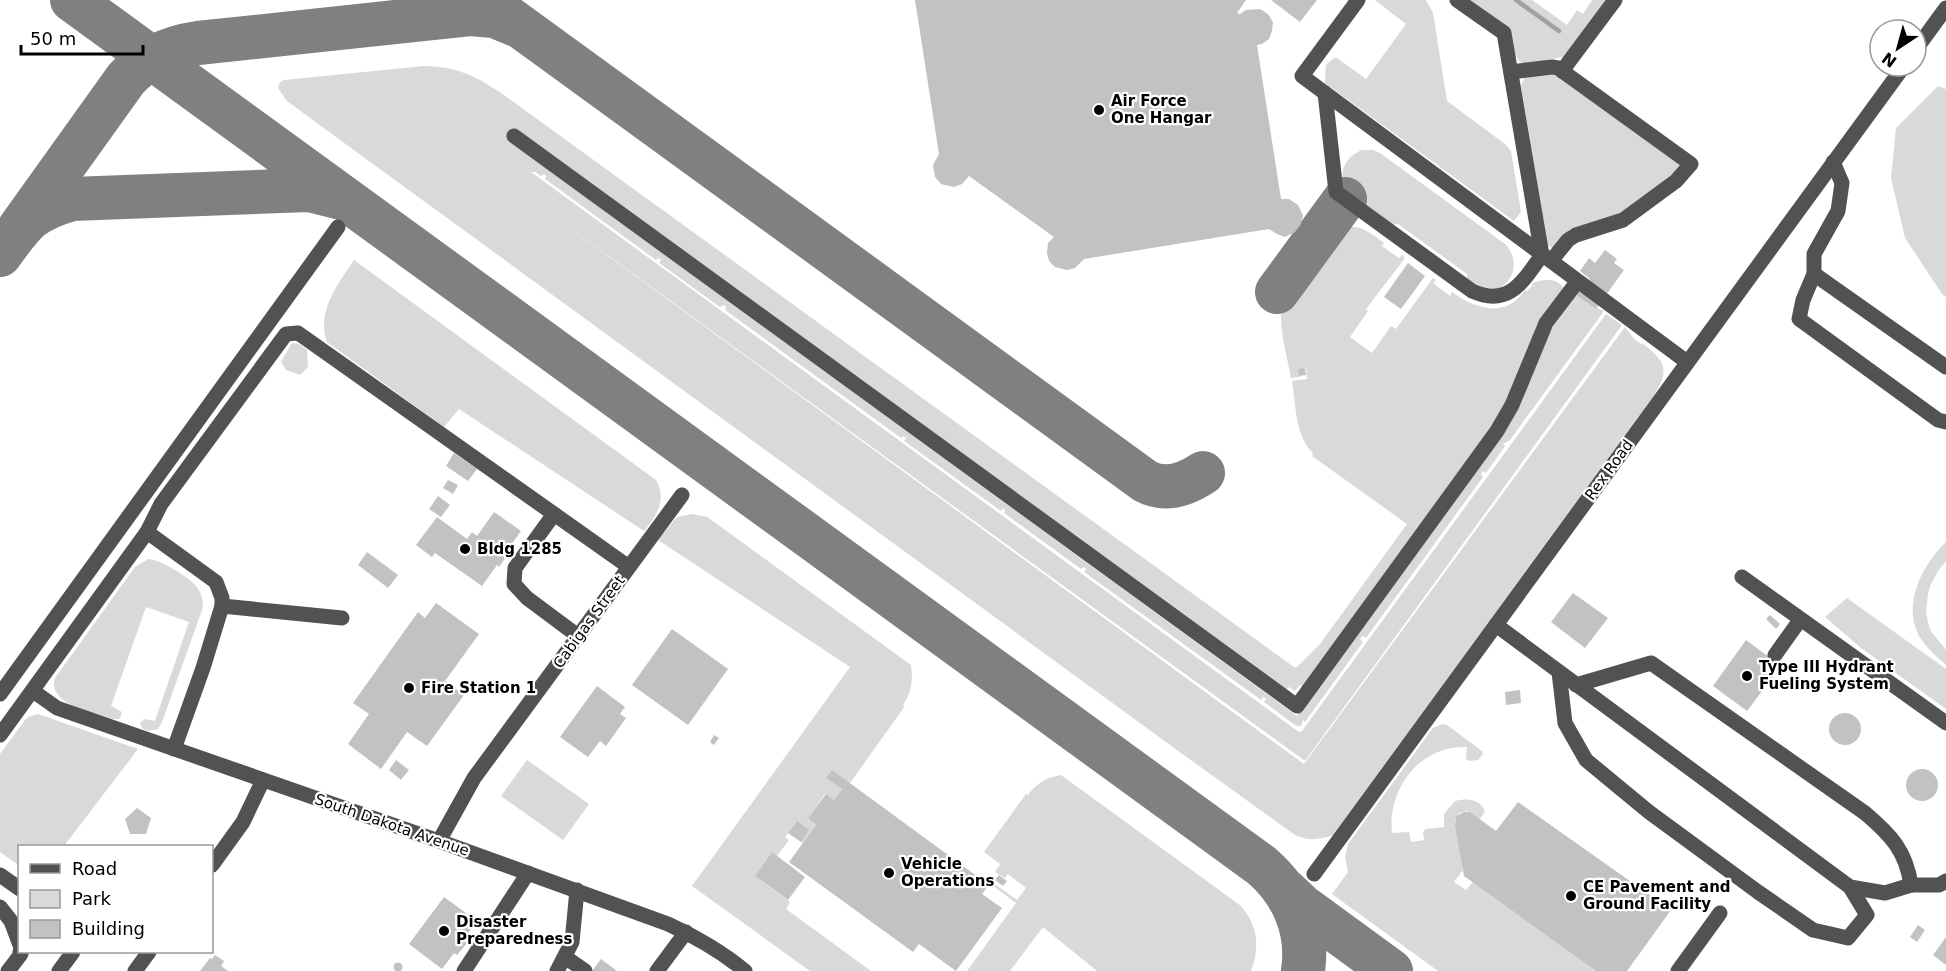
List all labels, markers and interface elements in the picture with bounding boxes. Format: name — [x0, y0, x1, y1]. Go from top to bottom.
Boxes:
scale bar — [21, 18, 142, 56]
north arrow — [1868, 18, 1928, 78]
text: 50 m — [30, 28, 76, 49]
text: N — [1878, 48, 1900, 71]
place label: Air Force One Hangar — [1111, 92, 1212, 127]
marker: Air Force One Hangar — [1092, 103, 1106, 117]
street label: Rex Road — [1581, 436, 1637, 504]
place label: Bldg 1285 — [477, 540, 562, 558]
marker: Bldg 1285 — [458, 542, 472, 556]
street label: Cabigas Street — [549, 572, 629, 672]
place label: Type III Hydrant Fueling System — [1759, 658, 1894, 693]
marker: Type III Hydrant Fueling System — [1740, 669, 1754, 683]
place label: Fire Station 1 — [421, 679, 536, 697]
marker: Fire Station 1 — [402, 681, 416, 695]
street label: South Dakota Avenue — [312, 790, 472, 860]
legend — [18, 845, 213, 953]
place label: Vehicle Operations — [901, 855, 994, 890]
text: Road — [72, 858, 117, 879]
marker: Vehicle Operations — [882, 866, 896, 880]
place label: CE Pavement and Ground Facility — [1583, 878, 1731, 913]
text: Park — [72, 888, 111, 909]
marker: CE Pavement and Ground Facility — [1564, 889, 1578, 903]
place label: Disaster Preparedness — [456, 913, 573, 948]
text: Building — [72, 918, 145, 939]
marker: Disaster Preparedness — [437, 924, 451, 938]

